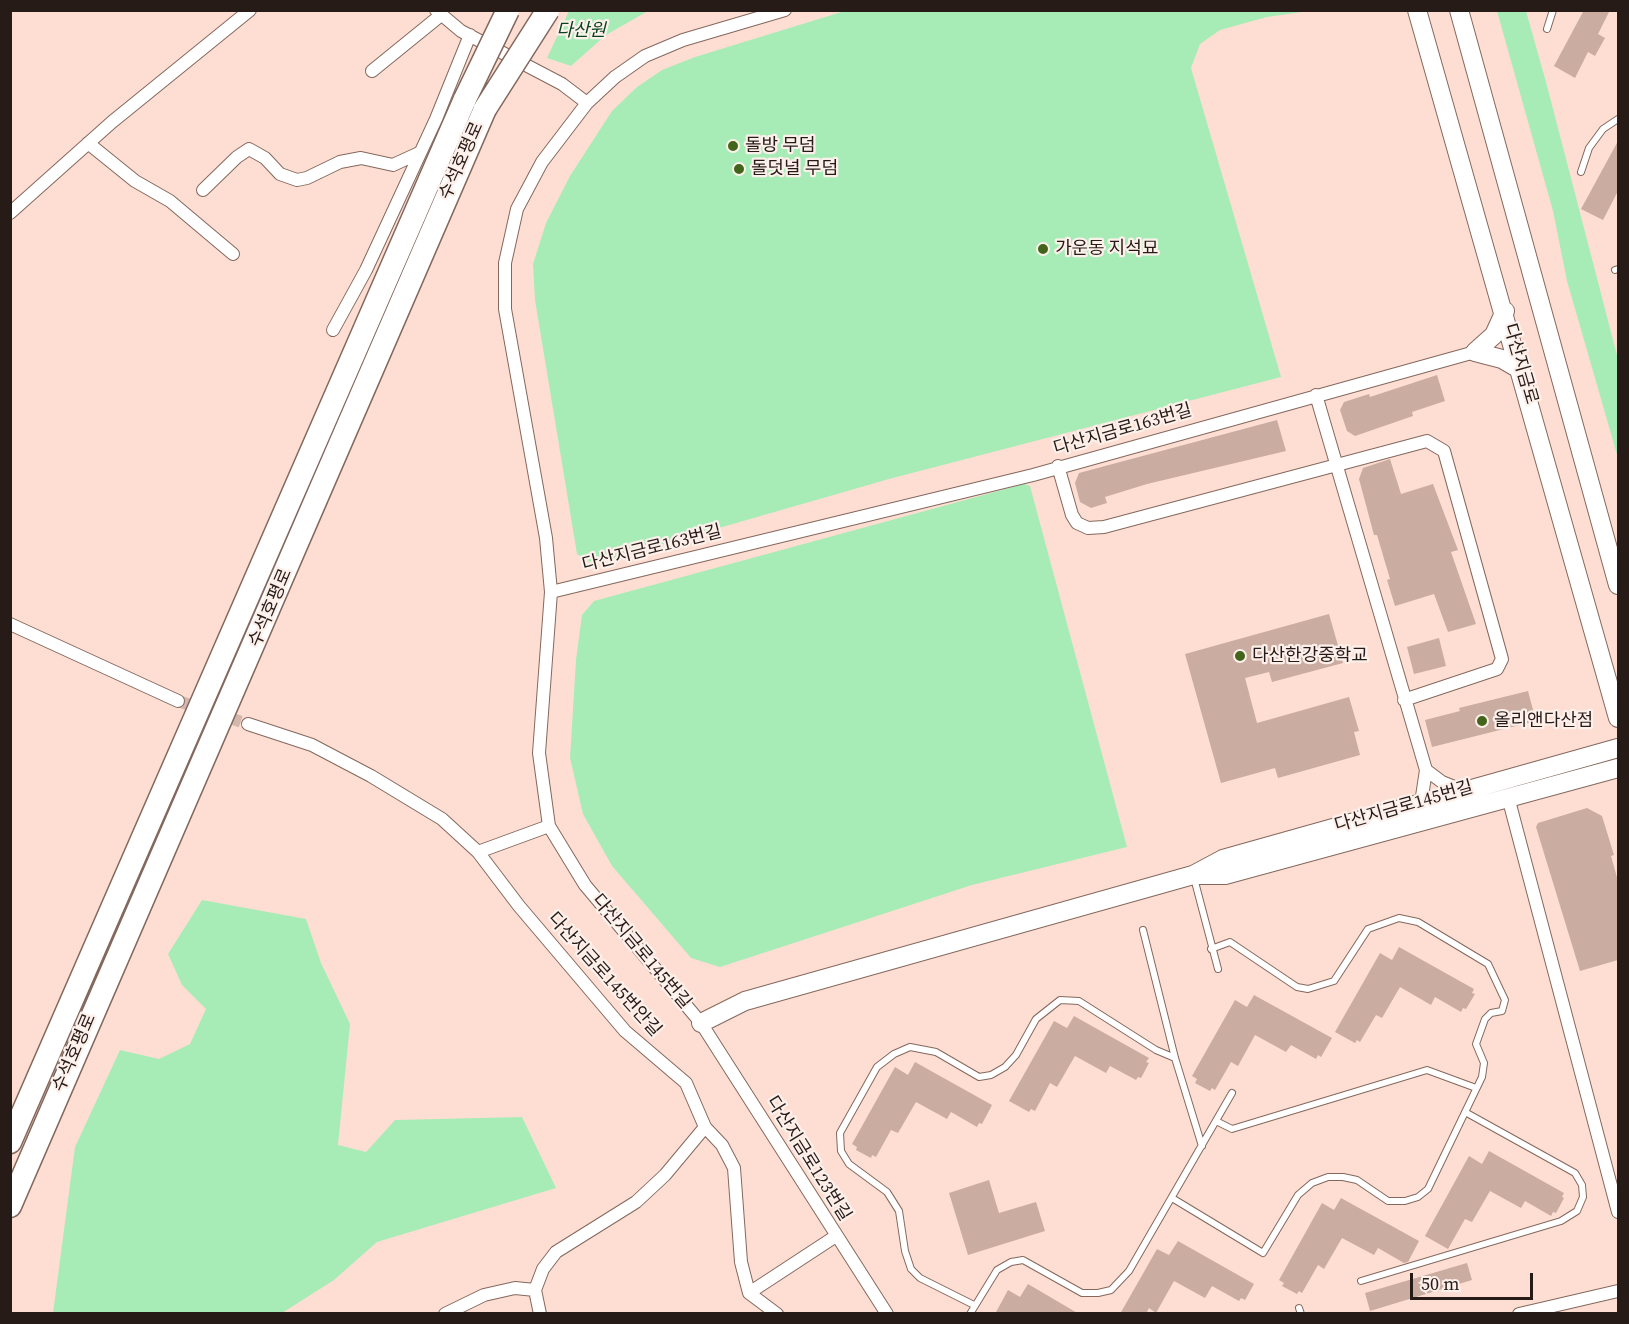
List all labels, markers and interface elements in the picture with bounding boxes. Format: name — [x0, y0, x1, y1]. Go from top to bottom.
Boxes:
park label: 다산원 — [556, 20, 606, 42]
street label: 수석호평로 — [435, 119, 489, 203]
place label: 돌방 무덤 — [745, 135, 815, 157]
marker: 돌방 무덤 — [726, 139, 740, 153]
place label: 돌덧널 무덤 — [751, 158, 838, 180]
marker: 돌덧널 무덤 — [732, 162, 746, 176]
place label: 가운동 지석묘 — [1055, 238, 1159, 260]
marker: 가운동 지석묘 — [1036, 242, 1050, 256]
street label: 다산지금로 — [1498, 321, 1542, 407]
street label: 다산지금로163번길 — [1051, 400, 1195, 460]
street label: 다산지금로163번길 — [580, 521, 724, 577]
street label: 수석호평로 — [245, 566, 297, 650]
place label: 다산한강중학교 — [1252, 645, 1368, 667]
marker: 다산한강중학교 — [1233, 649, 1247, 663]
place label: 올리앤다산점 — [1494, 710, 1593, 732]
marker: 올리앤다산점 — [1475, 714, 1489, 728]
street label: 다산지금로145번길 — [1332, 777, 1476, 837]
street label: 다산지금로145번길 — [587, 890, 695, 1014]
street label: 다산지금로145번안길 — [543, 909, 665, 1041]
street label: 수석호평로 — [49, 1011, 101, 1095]
street label: 다산지금로123번길 — [761, 1093, 855, 1225]
scale bar — [1413, 1261, 1536, 1299]
text: 50 m — [1421, 1271, 1459, 1296]

